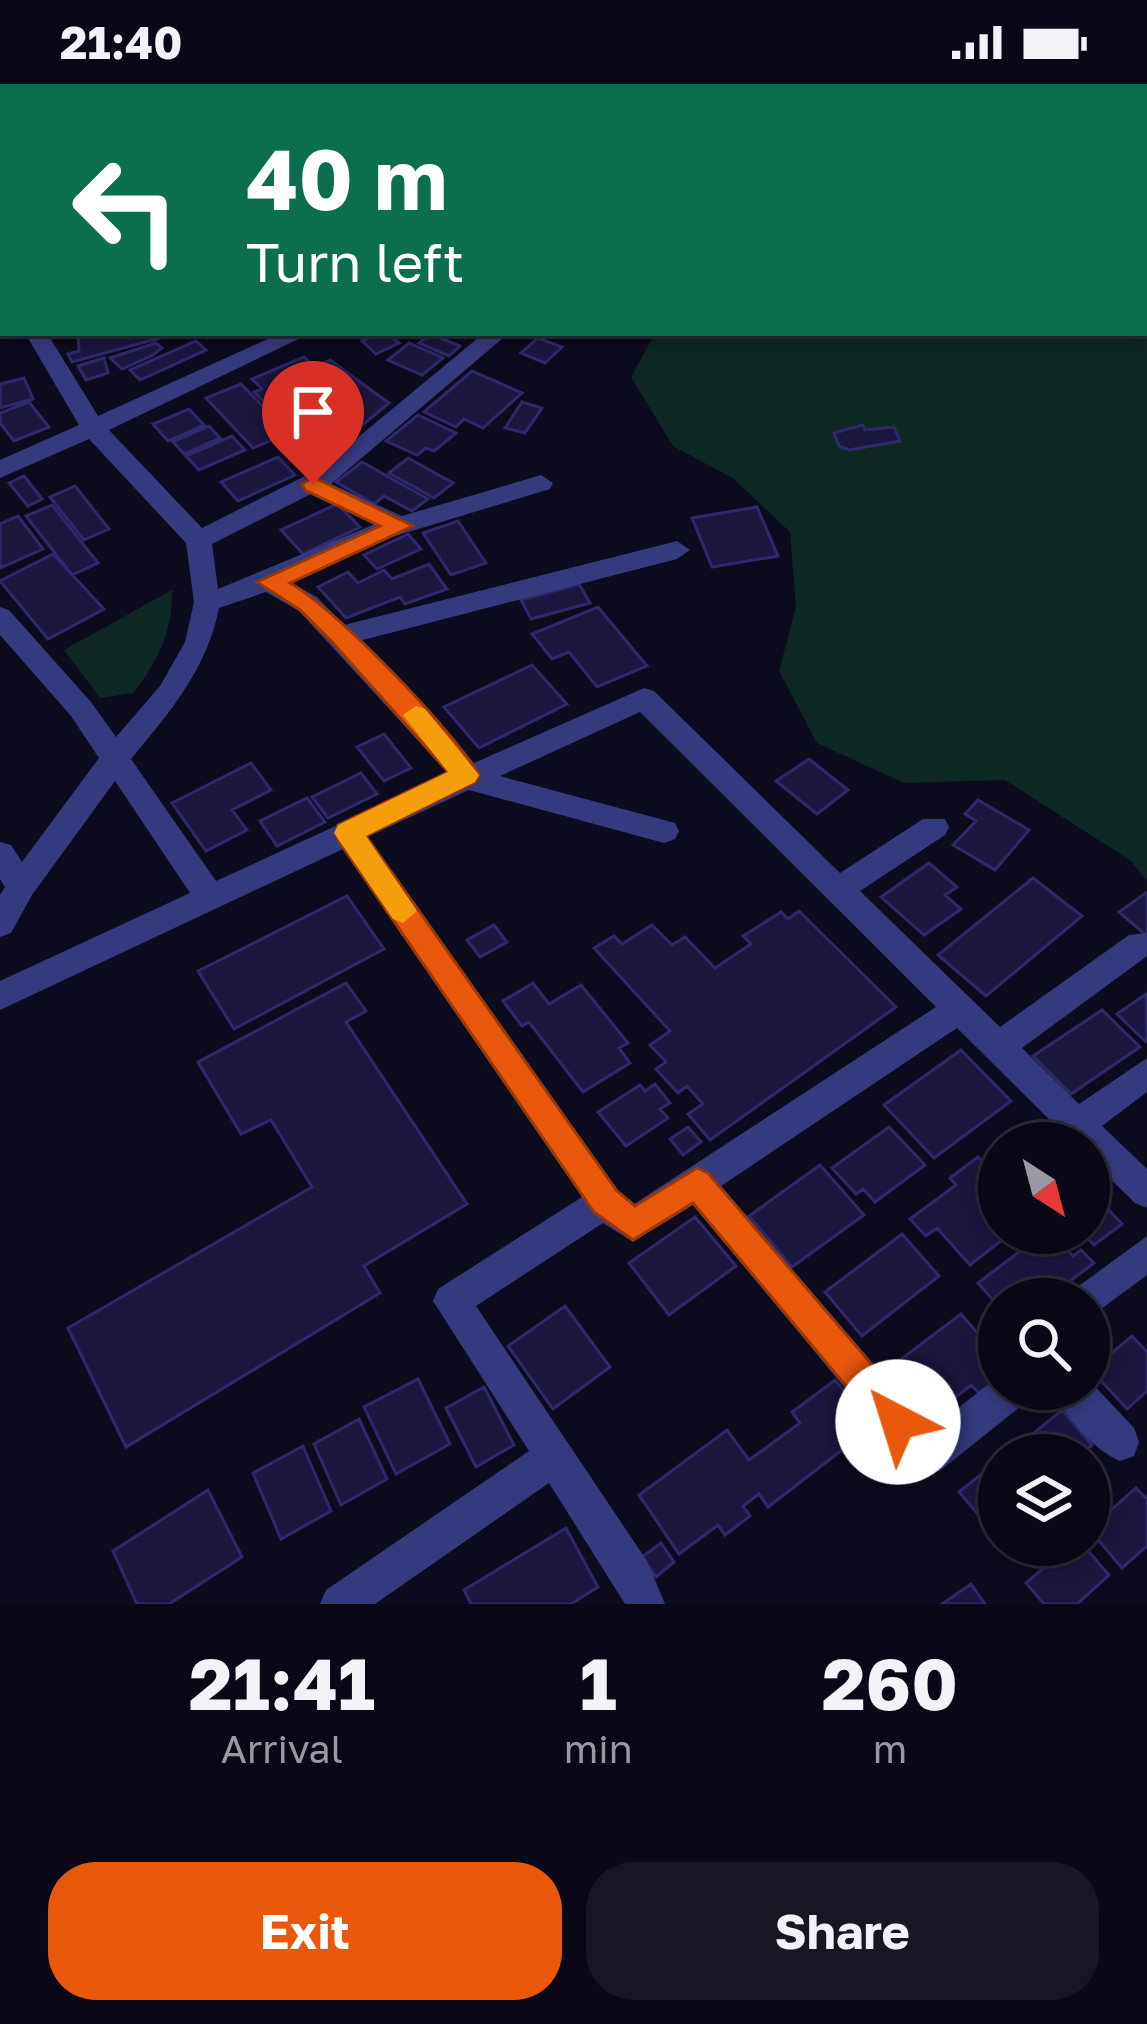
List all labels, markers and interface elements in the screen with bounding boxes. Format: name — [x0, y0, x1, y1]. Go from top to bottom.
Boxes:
text: 21:40 — [60, 15, 182, 69]
text: 40 m — [246, 128, 448, 228]
icon: left — [48, 132, 204, 288]
text: Turn left — [246, 229, 464, 294]
pin — [262, 361, 364, 484]
icon: arrive — [280, 379, 346, 445]
north arrow — [978, 1122, 1110, 1254]
map controls — [978, 1122, 1110, 1566]
button: search — [978, 1278, 1110, 1410]
position arrow — [835, 1359, 961, 1485]
button: layers — [978, 1434, 1110, 1566]
text: 21:41 — [189, 1639, 375, 1726]
text: 1 — [580, 1639, 617, 1726]
text: 260 — [822, 1639, 958, 1726]
text: Arrival — [221, 1725, 343, 1772]
text: min — [564, 1725, 633, 1772]
text: m — [873, 1725, 907, 1772]
button: Exit — [48, 1862, 562, 2000]
button: Share — [586, 1862, 1099, 2000]

